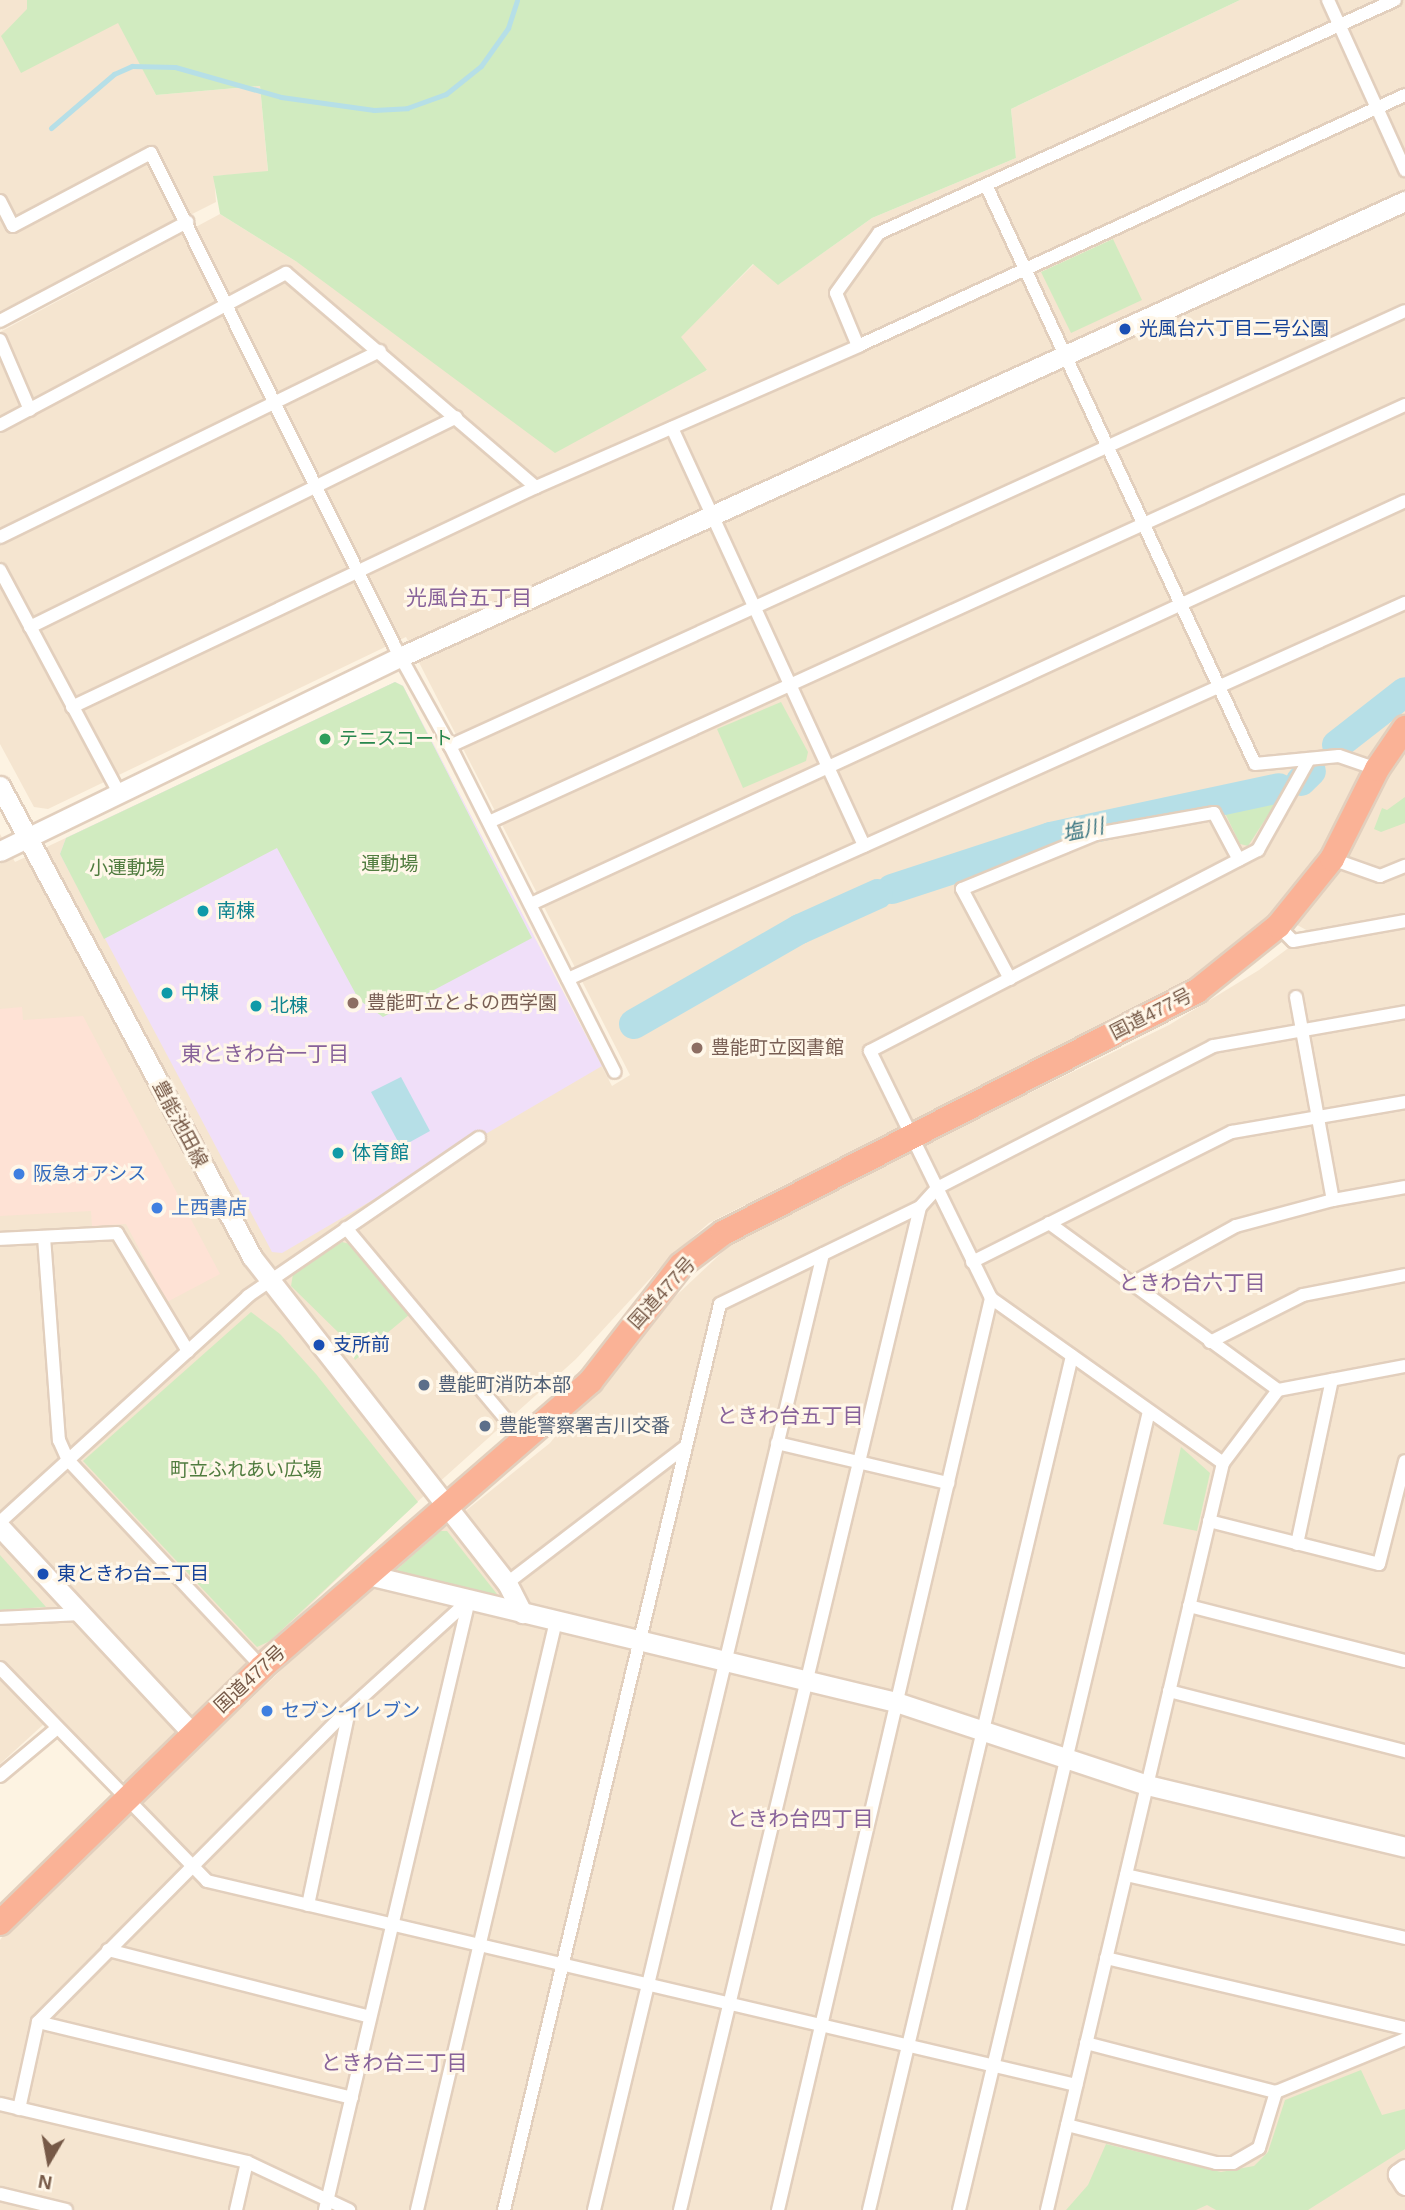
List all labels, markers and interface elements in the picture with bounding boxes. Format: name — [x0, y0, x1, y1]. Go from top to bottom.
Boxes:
place label: 光風台六丁目二号公園 — [1139, 318, 1329, 340]
marker: 光風台六丁目二号公園 — [1117, 321, 1133, 337]
district label: 光風台五丁目 — [406, 585, 532, 611]
place label: テニスコート — [339, 728, 453, 750]
marker: テニスコート — [317, 731, 333, 747]
water label: 塩川 — [1060, 813, 1106, 847]
park label: 運動場 — [362, 853, 418, 875]
park label: 小運動場 — [89, 857, 165, 879]
place label: 南棟 — [217, 900, 255, 922]
marker: 南棟 — [195, 903, 211, 919]
place label: 中棟 — [181, 982, 219, 1004]
street label: 国道477号 — [1106, 984, 1196, 1044]
marker: 中棟 — [159, 985, 175, 1001]
place label: 豊能町立とよの西学園 — [367, 992, 557, 1014]
place label: 北棟 — [270, 995, 308, 1017]
marker: 豊能町立とよの西学園 — [345, 995, 361, 1011]
marker: 北棟 — [248, 998, 264, 1014]
place label: 豊能町立図書館 — [711, 1037, 844, 1059]
marker: 豊能町立図書館 — [689, 1040, 705, 1056]
district label: 東ときわ台一丁目 — [181, 1041, 349, 1067]
street label: 豊能池田線 — [148, 1077, 212, 1171]
place label: 体育館 — [352, 1142, 409, 1164]
marker: 体育館 — [330, 1145, 346, 1161]
place label: 阪急オアシス — [33, 1163, 147, 1185]
marker: 阪急オアシス — [11, 1166, 27, 1182]
place label: 上西書店 — [171, 1197, 247, 1219]
marker: 上西書店 — [149, 1200, 165, 1216]
street label: 国道477号 — [624, 1252, 700, 1334]
district label: ときわ台六丁目 — [1119, 1270, 1265, 1296]
place label: 支所前 — [333, 1334, 390, 1356]
marker: 支所前 — [311, 1337, 327, 1353]
place label: 豊能町消防本部 — [438, 1374, 571, 1396]
marker: 豊能町消防本部 — [416, 1377, 432, 1393]
district label: ときわ台五丁目 — [717, 1403, 863, 1429]
place label: 豊能警察署吉川交番 — [499, 1415, 670, 1437]
marker: 豊能警察署吉川交番 — [477, 1418, 493, 1434]
park label: 町立ふれあい広場 — [170, 1459, 322, 1481]
place label: 東ときわ台二丁目 — [57, 1563, 209, 1585]
marker: 東ときわ台二丁目 — [35, 1566, 51, 1582]
street label: 国道477号 — [210, 1640, 290, 1718]
place label: セブン-イレブン — [281, 1700, 420, 1722]
marker: セブン-イレブン — [259, 1703, 275, 1719]
district label: ときわ台四丁目 — [727, 1806, 873, 1832]
district label: ときわ台三丁目 — [321, 2050, 467, 2076]
north arrow — [14, 2126, 84, 2196]
text: N — [37, 2171, 54, 2194]

